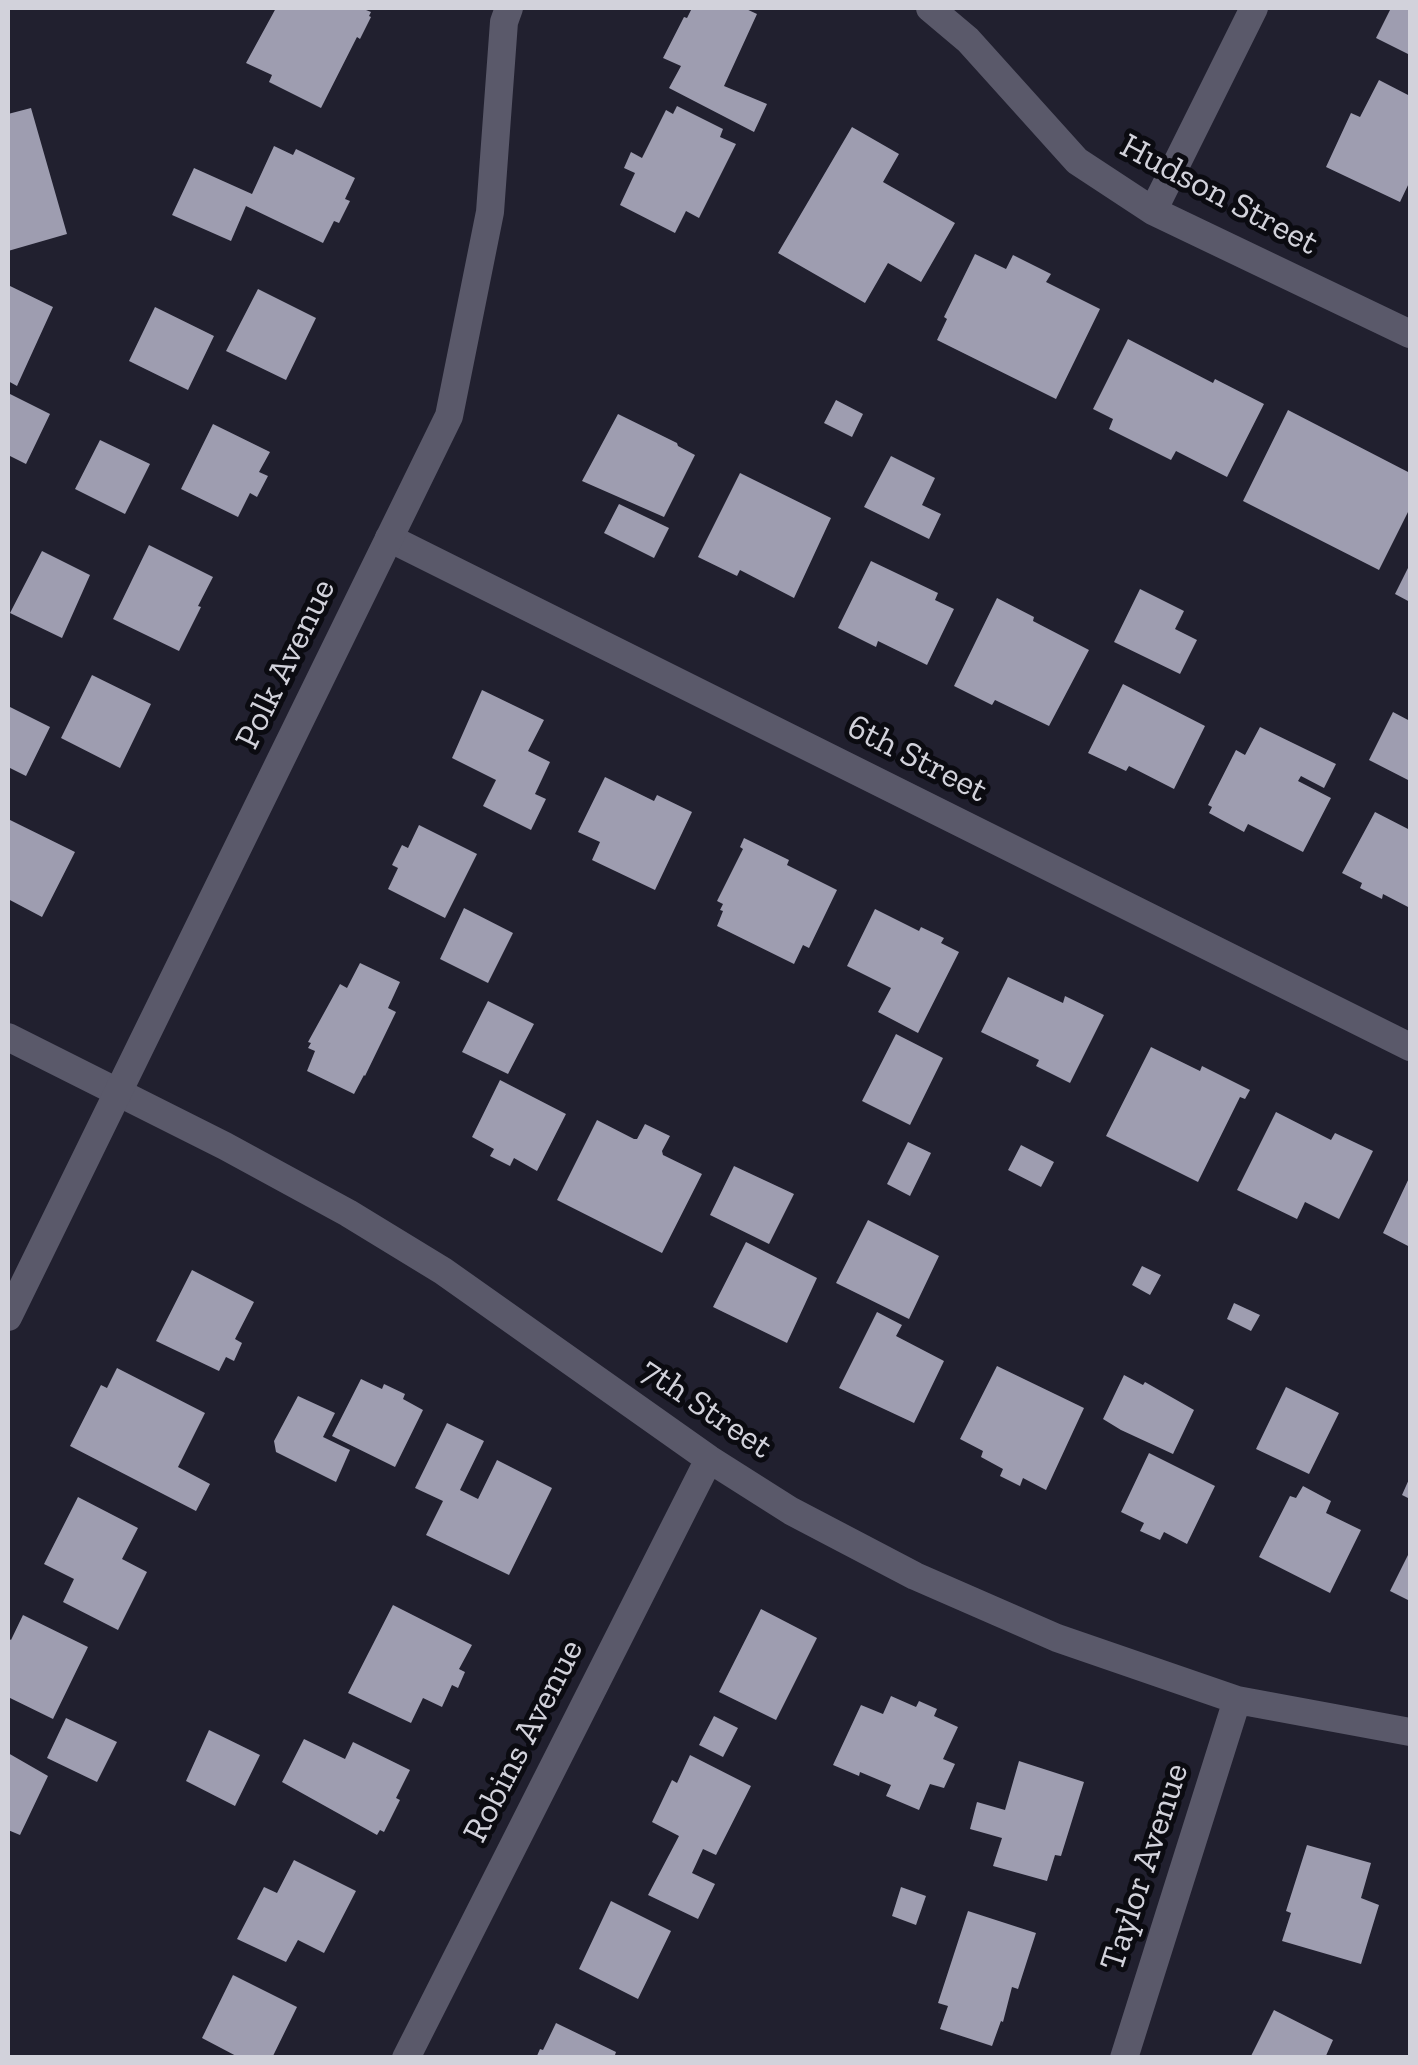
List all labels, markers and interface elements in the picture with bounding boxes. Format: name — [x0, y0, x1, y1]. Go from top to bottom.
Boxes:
street label: Hudson Street — [1113, 125, 1325, 265]
street label: Polk Avenue — [227, 572, 345, 756]
street label: 6th Street — [840, 706, 994, 812]
street label: 7th Street — [632, 1350, 780, 1468]
street label: Robins Avenue — [455, 1633, 593, 1849]
street label: Taylor Avenue — [1092, 1758, 1198, 1976]

